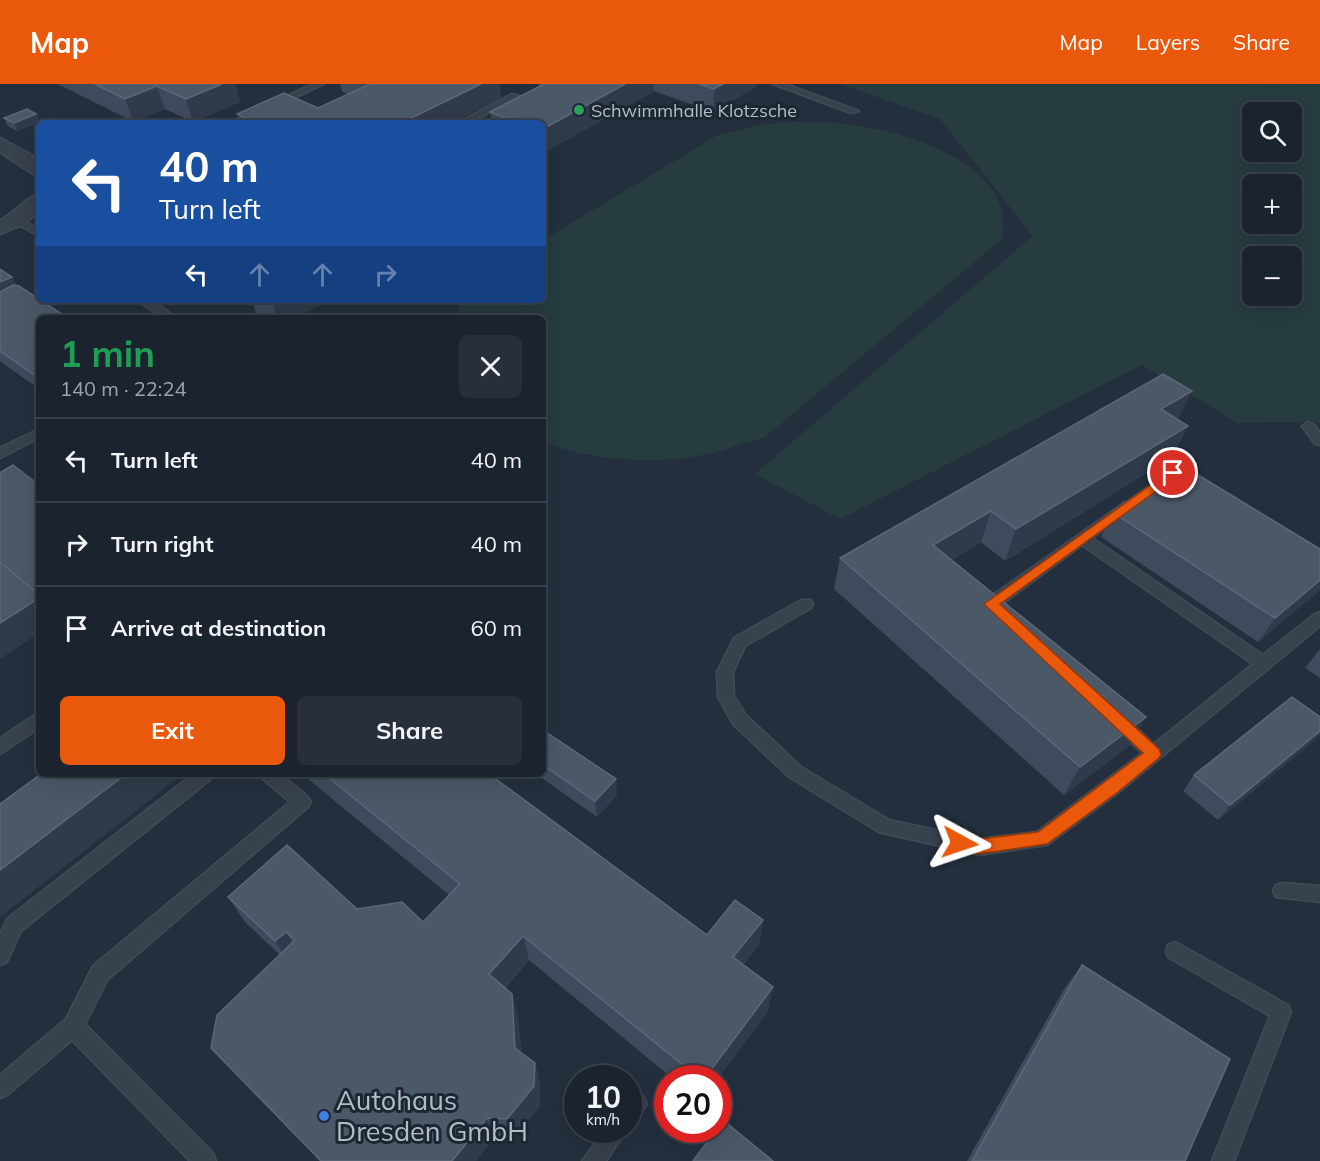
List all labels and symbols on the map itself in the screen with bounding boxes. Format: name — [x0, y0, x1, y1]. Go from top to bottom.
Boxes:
place label: Schwimmhalle Klotzsche — [591, 99, 797, 122]
marker: Schwimmhalle Klotzsche — [572, 103, 586, 117]
pin — [1147, 447, 1198, 498]
position arrow — [928, 811, 992, 875]
speed limit sign: 20 — [654, 1065, 732, 1143]
place label: Autohaus Dresden GmbH — [336, 1083, 528, 1148]
marker: Autohaus Dresden GmbH — [317, 1109, 331, 1123]

